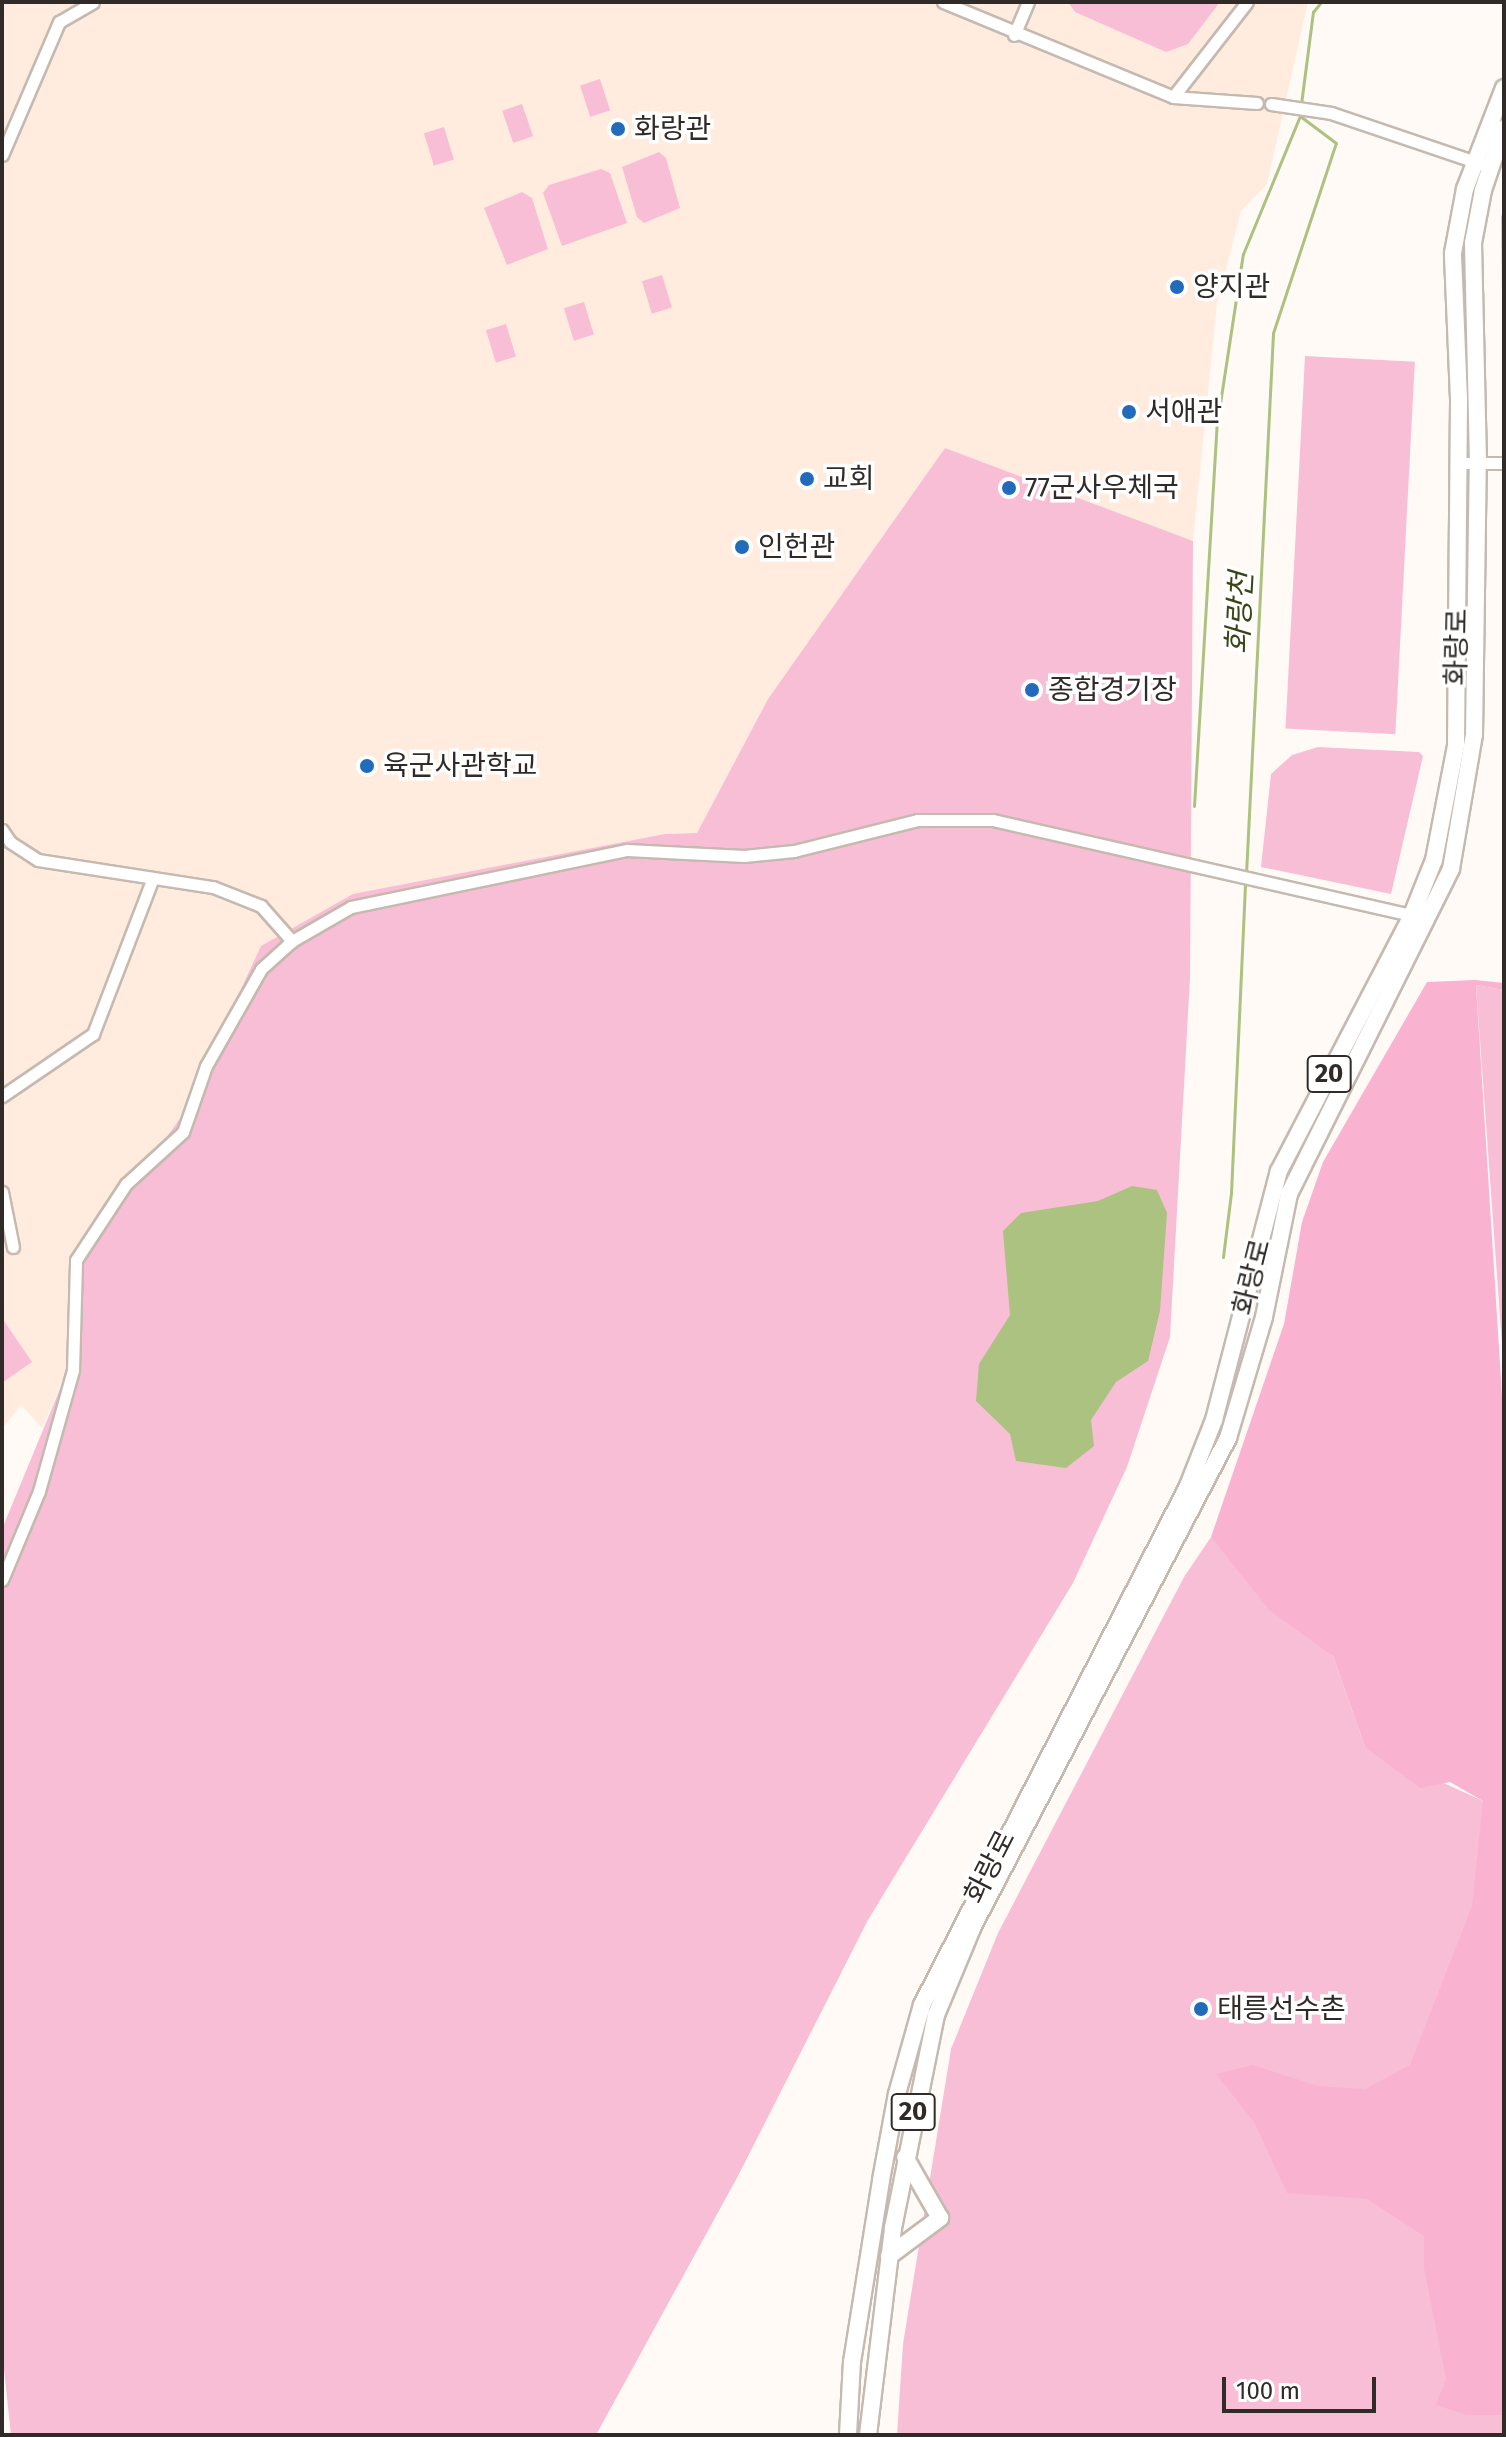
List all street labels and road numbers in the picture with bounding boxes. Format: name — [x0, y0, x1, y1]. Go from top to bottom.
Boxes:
street label: 화랑로 — [1440, 608, 1474, 686]
road number: 20 — [1305, 1052, 1353, 1096]
street label: 화랑로 — [1226, 1235, 1278, 1319]
street label: 화랑로 — [957, 1825, 1023, 1909]
road number: 20 — [889, 2090, 937, 2134]

